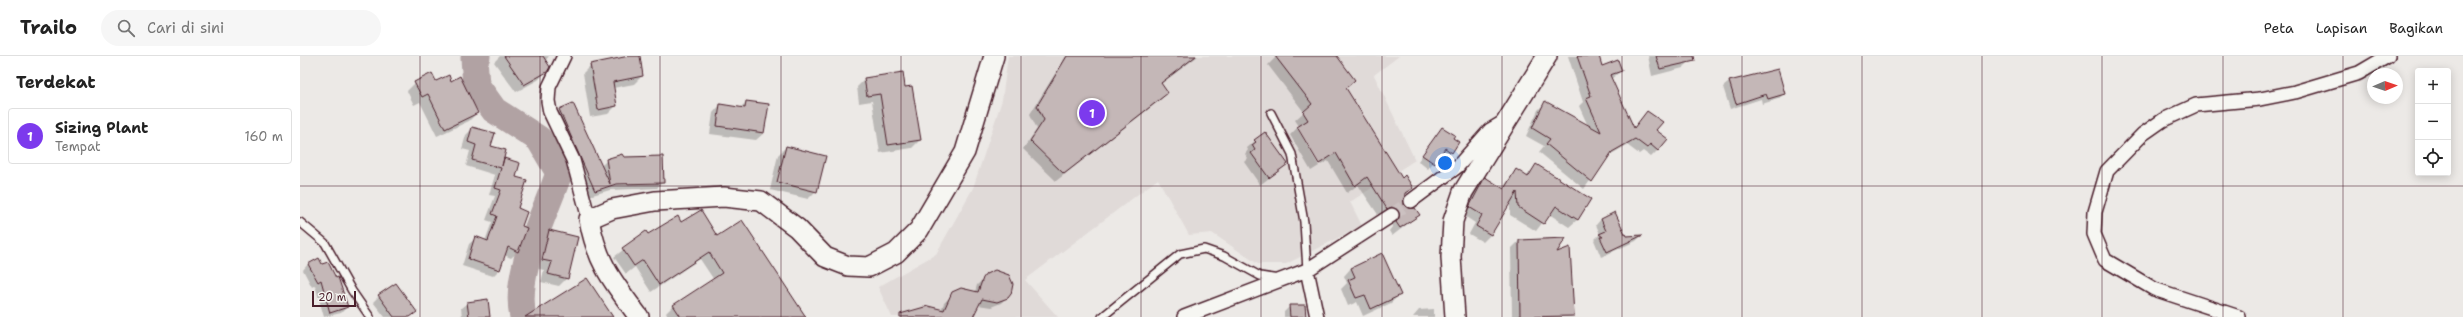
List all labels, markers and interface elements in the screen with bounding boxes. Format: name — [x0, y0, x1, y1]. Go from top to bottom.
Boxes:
search box — [101, 10, 381, 46]
text: Trailo — [20, 15, 77, 40]
icon: search — [115, 17, 137, 39]
text: Cari di sini — [147, 18, 224, 38]
text: Peta — [2264, 19, 2294, 37]
text: Lapisan — [2316, 19, 2367, 37]
text: Bagikan — [2389, 19, 2443, 37]
north arrow — [2367, 68, 2403, 104]
map controls — [2415, 68, 2451, 176]
button: + — [2415, 68, 2451, 104]
text: Terdekat — [16, 71, 96, 93]
pin: 1 — [1079, 98, 1105, 128]
button: − — [2415, 104, 2451, 140]
text: Sizing Plant — [55, 118, 148, 138]
text: 1 — [27, 128, 33, 145]
text: 160 m — [245, 128, 283, 145]
text: Tempat — [55, 138, 101, 155]
button: locate — [2415, 140, 2451, 176]
your location — [1435, 153, 1455, 173]
scale bar — [312, 289, 356, 308]
text: 20 m — [318, 290, 346, 305]

